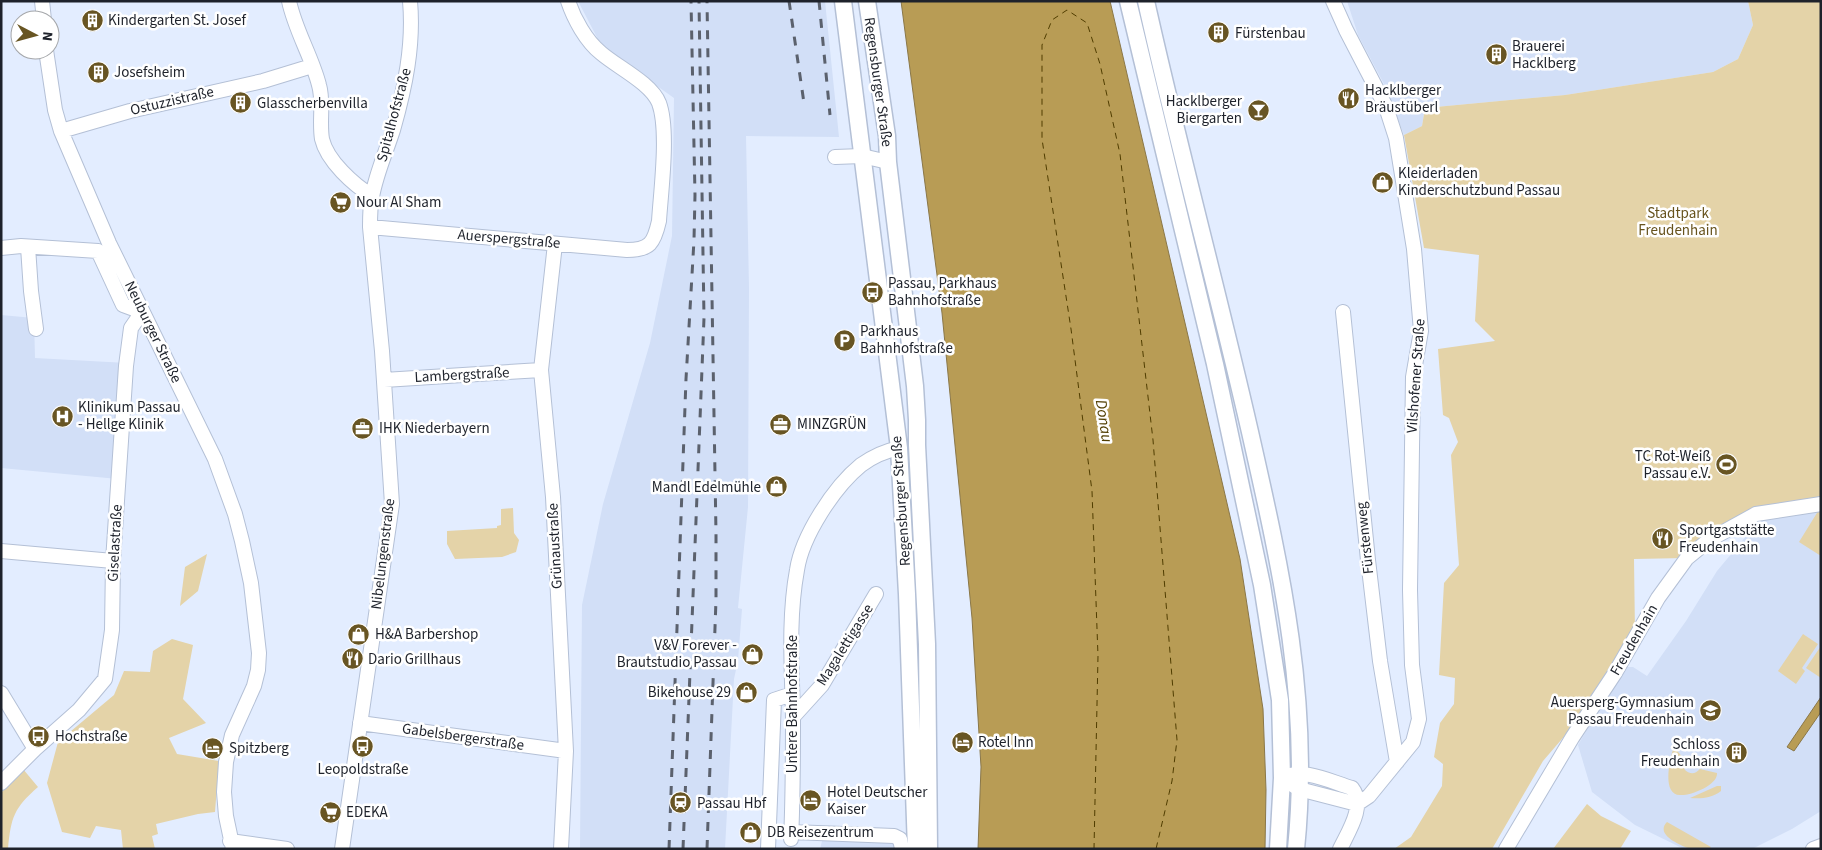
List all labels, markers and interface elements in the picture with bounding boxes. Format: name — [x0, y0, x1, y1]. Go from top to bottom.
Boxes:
building icon: Kindergarten St. Josef — [80, 8, 104, 32]
north arrow — [10, 10, 60, 60]
place label: Kindergarten St. Josef — [108, 10, 247, 31]
street label: Regensburger Straße — [859, 16, 897, 148]
building icon: Fürstenbau — [1207, 21, 1231, 45]
place label: Fürstenbau — [1235, 23, 1306, 44]
text: N — [37, 31, 57, 42]
place label: Brauerei Hacklberg — [1512, 36, 1576, 74]
building icon: Brauerei Hacklberg — [1484, 43, 1508, 67]
building icon: Josefsheim — [86, 60, 110, 84]
place label: Josefsheim — [114, 62, 185, 83]
street label: Spitalhofstraße — [371, 66, 417, 164]
place label: Hacklberger Bräustüberl — [1365, 80, 1442, 118]
street label: Ostuzzistraße — [128, 81, 216, 121]
restaurant icon: Hacklberger Bräustüberl — [1337, 87, 1361, 111]
building icon: Glasscherbenvilla — [229, 91, 253, 115]
place label: Hacklberger Biergarten — [1166, 91, 1243, 129]
place label: Glasscherbenvilla — [257, 93, 368, 114]
bar icon: Hacklberger Biergarten — [1246, 98, 1270, 122]
place label: Kleiderladen Kinderschutzbund Passau — [1398, 163, 1560, 201]
shop icon: Kleiderladen Kinderschutzbund Passau — [1370, 170, 1394, 194]
supermarket icon: Nour Al Sham — [328, 190, 352, 214]
place label: Nour Al Sham — [356, 192, 441, 213]
park label: Stadtpark Freudenhain — [1638, 203, 1718, 241]
street label: Auerspergstraße — [457, 224, 561, 254]
place label: Passau, Parkhaus Bahnhofstraße — [888, 273, 997, 311]
street label: Neuburger Straße — [119, 277, 187, 387]
bus stop icon: Passau, Parkhaus Bahnhofstraße — [860, 280, 884, 304]
street label: Vilshofener Straße — [1402, 318, 1430, 434]
place label: Parkhaus Bahnhofstraße — [860, 321, 953, 359]
parking icon: Parkhaus Bahnhofstraße — [832, 328, 856, 352]
street label: Lambergstraße — [414, 362, 510, 388]
place label: Klinikum Passau - Hellge Klinik — [78, 397, 181, 435]
water label: Donau — [1090, 398, 1118, 444]
hospital icon: Klinikum Passau - Hellge Klinik — [50, 404, 74, 428]
office icon: MINZGRÜN — [769, 412, 793, 436]
place label: MINZGRÜN — [797, 414, 867, 435]
office icon: IHK Niederbayern — [351, 416, 375, 440]
place label: IHK Niederbayern — [379, 418, 490, 439]
street label: Regensburger Straße — [886, 435, 916, 567]
place label: TC Rot-Weiß Passau e.V. — [1635, 446, 1711, 484]
sports icon: TC Rot-Weiß Passau e.V. — [1715, 453, 1739, 477]
shop icon: Mandl Edelmühle — [765, 475, 789, 499]
place label: Mandl Edelmühle — [652, 477, 761, 498]
street label: Nibelungenstraße — [366, 497, 400, 611]
street label: Fürstenweg — [1351, 500, 1379, 575]
street label: Grünaustraße — [542, 502, 568, 590]
street label: Giselastraße — [102, 504, 128, 582]
place label: Sportgaststätte Freudenhain — [1679, 520, 1775, 558]
restaurant icon: Sportgaststätte Freudenhain — [1651, 527, 1675, 551]
street label: Magalettigasse — [811, 600, 879, 690]
street label: Freudenhain — [1605, 600, 1663, 680]
shop icon: H&A Barbershop — [347, 622, 371, 646]
place label: H&A Barbershop — [375, 624, 478, 645]
place label: V&V Forever - Brautstudio Passau — [617, 635, 737, 673]
street label: Untere Bahnhofstraße — [782, 635, 803, 773]
shop icon: V&V Forever - Brautstudio Passau — [741, 642, 765, 666]
restaurant icon: Dario Grillhaus — [340, 647, 364, 671]
place label: Dario Grillhaus — [368, 649, 461, 670]
shop icon: Bikehouse 29 — [735, 680, 759, 704]
place label: Bikehouse 29 — [648, 682, 731, 703]
place label: Auersperg-Gymnasium Passau Freudenhain — [1551, 692, 1694, 730]
school or university icon: Auersperg-Gymnasium Passau Freudenhain — [1698, 699, 1722, 723]
street label: Gabelsbergerstraße — [401, 718, 525, 756]
bus stop icon: Hochstraße — [27, 724, 51, 748]
place label: Hochstraße — [55, 726, 127, 747]
hotel icon: Rotel Inn — [950, 730, 974, 754]
place label: Rotel Inn — [978, 732, 1034, 753]
bus stop icon: Leopoldstraße — [351, 734, 375, 758]
place label: Schloss Freudenhain — [1641, 734, 1720, 772]
hotel icon: Spitzberg — [201, 736, 225, 760]
place label: Spitzberg — [229, 738, 289, 759]
building icon: Schloss Freudenhain — [1724, 741, 1748, 765]
place label: Leopoldstraße — [318, 759, 408, 780]
place label: Hotel Deutscher Kaiser — [827, 782, 928, 820]
hotel icon: Hotel Deutscher Kaiser — [799, 789, 823, 813]
station icon: Passau Hbf — [669, 791, 693, 815]
place label: Passau Hbf — [697, 793, 767, 814]
supermarket icon: EDEKA — [318, 800, 342, 824]
place label: EDEKA — [346, 802, 389, 823]
shop icon: DB Reisezentrum — [739, 820, 763, 844]
place label: DB Reisezentrum — [767, 822, 874, 843]

